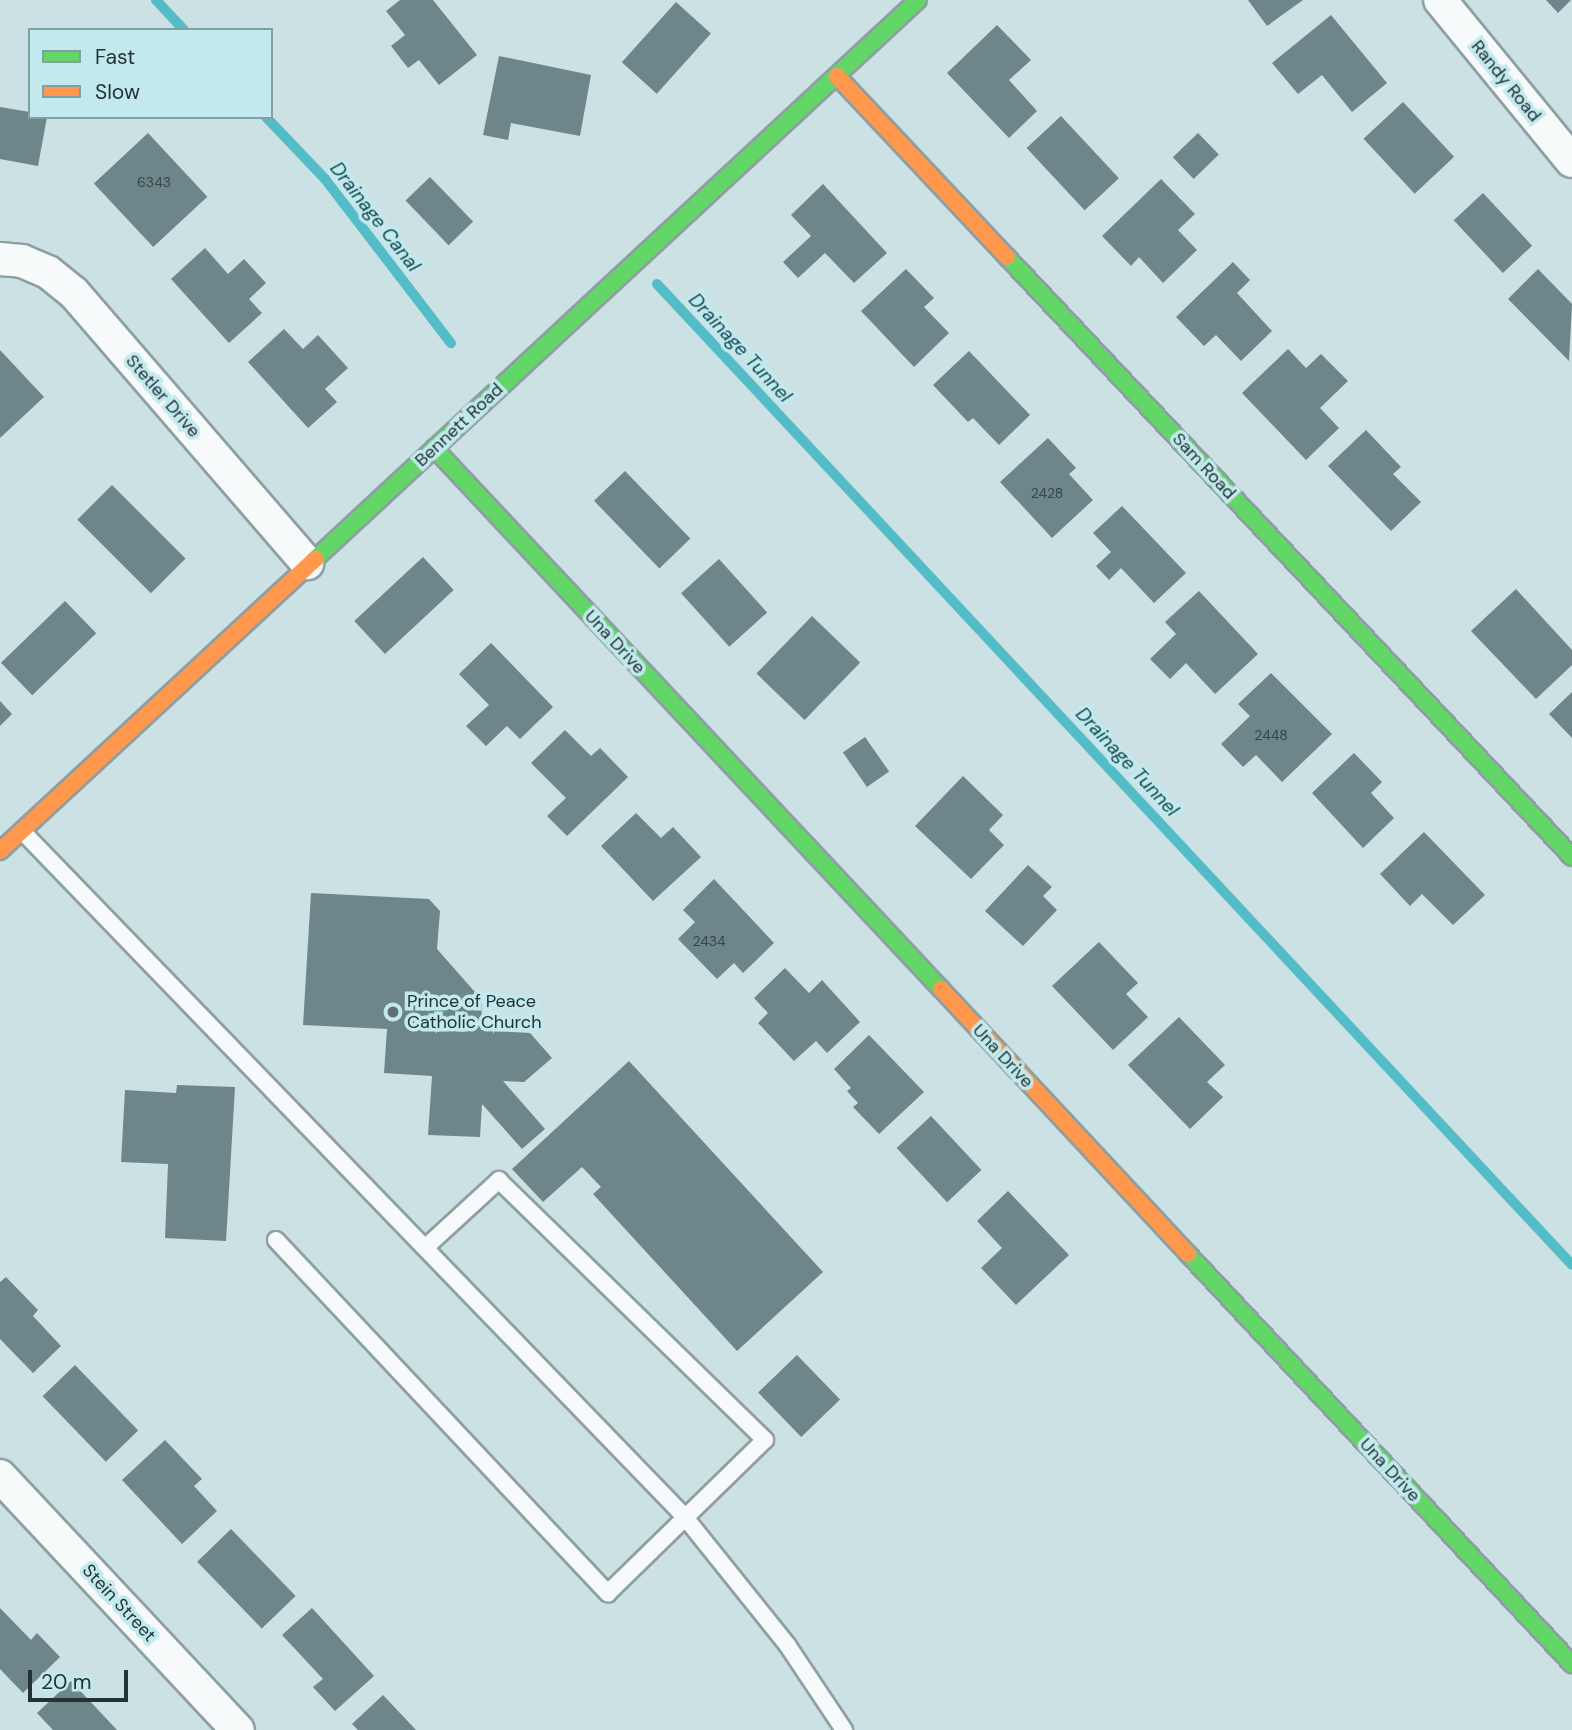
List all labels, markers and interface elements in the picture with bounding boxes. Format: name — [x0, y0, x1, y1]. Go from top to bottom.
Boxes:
legend — [28, 28, 273, 119]
street label: Randy Road — [1467, 36, 1545, 126]
text: Fast — [95, 43, 135, 71]
text: Slow — [95, 78, 140, 106]
water label: Drainage Canal — [325, 158, 425, 276]
house number: 6343 — [137, 174, 171, 190]
water label: Drainage Tunnel — [684, 289, 796, 407]
street label: Stetler Drive — [121, 350, 205, 442]
street label: Bennett Road — [411, 379, 507, 471]
street label: Sam Road — [1168, 428, 1240, 504]
house number: 2428 — [1031, 485, 1063, 501]
street label: Una Drive — [580, 606, 650, 678]
water label: Drainage Tunnel — [1071, 703, 1183, 821]
house number: 2448 — [1254, 727, 1288, 743]
house number: 2434 — [692, 933, 726, 949]
place label: Prince of Peace Catholic Church — [407, 991, 541, 1034]
marker: Prince of Peace Catholic Church — [385, 1004, 401, 1020]
street label: Una Drive — [968, 1020, 1038, 1092]
street label: Una Drive — [1355, 1434, 1425, 1506]
street label: Stein Street — [78, 1560, 160, 1646]
scale bar — [32, 1656, 131, 1700]
text: 20 m — [41, 1668, 92, 1696]

